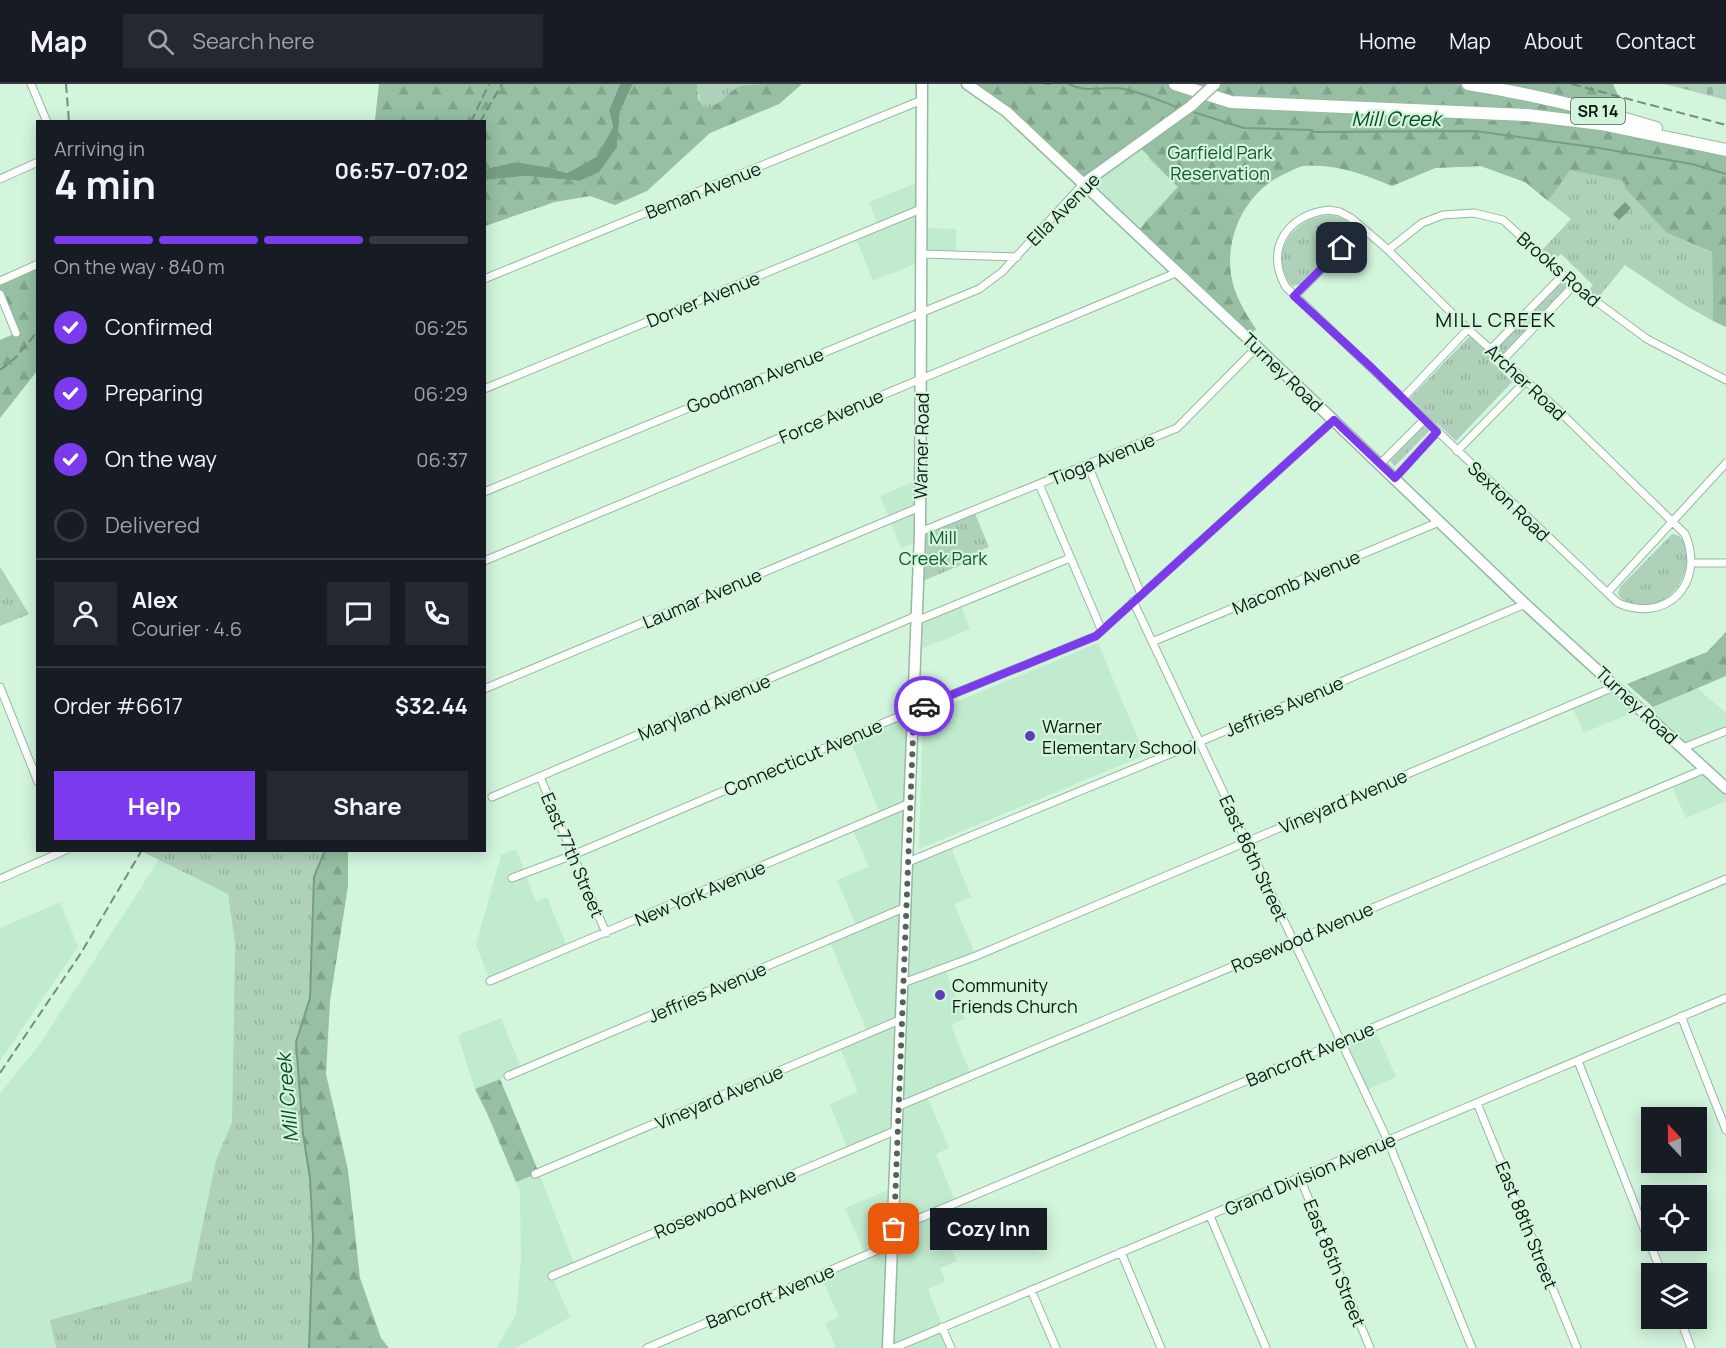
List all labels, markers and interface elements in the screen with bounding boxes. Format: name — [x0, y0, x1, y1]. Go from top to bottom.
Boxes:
search box — [123, 14, 543, 68]
text: Map — [30, 22, 87, 60]
icon: search — [144, 25, 177, 58]
text: Search here — [192, 26, 315, 56]
text: Home — [1359, 27, 1416, 55]
text: Map — [1449, 27, 1491, 55]
text: About — [1524, 27, 1583, 55]
text: Contact — [1616, 27, 1696, 55]
road number: SR 14 — [1571, 98, 1625, 124]
water label: Mill Creek — [1351, 105, 1444, 132]
text: Arriving in — [54, 135, 145, 162]
park label: Garfield Park Reservation — [1168, 140, 1274, 185]
text: 06:57–07:02 — [335, 156, 468, 186]
street label: Beman Avenue — [642, 156, 764, 224]
text: 4 min — [54, 157, 156, 211]
street label: Ella Avenue — [1021, 167, 1105, 251]
pin — [1316, 222, 1367, 273]
street label: Brooks Road — [1512, 226, 1606, 312]
icon: home — [1325, 231, 1358, 264]
text: On the way · 840 m — [54, 253, 225, 280]
street label: Dorver Avenue — [643, 265, 763, 333]
district label: MILL CREEK — [1435, 306, 1557, 333]
icon: check — [54, 311, 87, 344]
text: Confirmed — [105, 312, 213, 342]
text: 06:25 — [414, 314, 468, 341]
street label: Turney Road — [1237, 327, 1329, 417]
street label: Archer Road — [1481, 339, 1571, 425]
street label: Goodman Avenue — [683, 342, 827, 418]
icon: check — [54, 377, 87, 410]
text: Preparing — [105, 378, 203, 408]
text: 06:29 — [414, 380, 468, 407]
street label: Force Avenue — [775, 383, 887, 449]
street label: Warner Road — [908, 393, 934, 499]
street label: Tioga Avenue — [1046, 427, 1158, 491]
icon: check — [54, 443, 87, 476]
text: On the way — [105, 444, 217, 474]
text: 06:37 — [416, 446, 468, 473]
street label: Sexton Road — [1463, 456, 1555, 546]
text: Delivered — [105, 510, 200, 540]
park label: Mill Creek Park — [899, 525, 988, 570]
street label: Macomb Avenue — [1228, 544, 1364, 620]
street label: Laumar Avenue — [639, 562, 765, 634]
button: person — [54, 582, 117, 645]
button: chat — [327, 582, 390, 645]
button: phone — [405, 582, 468, 645]
text: Alex — [132, 585, 178, 615]
text: Courier · 4.6 — [132, 615, 242, 642]
street label: Turney Road — [1591, 661, 1683, 749]
street label: Maryland Avenue — [634, 668, 774, 746]
street label: Jeffries Avenue — [1221, 670, 1347, 742]
courier — [894, 676, 954, 736]
icon: car — [908, 690, 941, 723]
text: Order #6617 — [54, 691, 183, 721]
text: $32.44 — [395, 691, 468, 721]
street label: Connecticut Avenue — [720, 713, 886, 801]
place label: Warner Elementary School — [1042, 714, 1197, 759]
marker: Warner Elementary School — [1023, 729, 1037, 743]
street label: Vineyard Avenue — [1275, 763, 1411, 839]
button: Help — [54, 771, 255, 840]
button: Share — [267, 771, 468, 840]
street label: East 77th Street — [536, 789, 610, 921]
street label: East 86th Street — [1214, 791, 1294, 925]
street label: New York Avenue — [631, 855, 769, 931]
street label: Rosewood Avenue — [1227, 896, 1377, 978]
street label: Jeffries Avenue — [644, 956, 770, 1028]
place label: Community Friends Church — [952, 973, 1078, 1018]
marker: Community Friends Church — [933, 988, 947, 1002]
street label: Bancroft Avenue — [1242, 1016, 1378, 1092]
water label: Mill Creek — [269, 1049, 304, 1144]
street label: Vineyard Avenue — [651, 1059, 787, 1135]
north arrow — [1641, 1107, 1707, 1173]
map controls — [1641, 1107, 1707, 1329]
street label: Grand Division Avenue — [1221, 1127, 1399, 1221]
street label: East 88th Street — [1490, 1158, 1564, 1292]
street label: Rosewood Avenue — [650, 1162, 800, 1244]
button: locate — [1641, 1185, 1707, 1251]
street label: East 85th Street — [1298, 1196, 1372, 1330]
pin — [868, 1203, 919, 1254]
callout: Cozy Inn — [930, 1208, 1047, 1250]
icon: bag — [877, 1212, 910, 1245]
text: Cozy Inn — [947, 1215, 1030, 1242]
street label: Bancroft Avenue — [702, 1258, 838, 1334]
button: layers — [1641, 1263, 1707, 1329]

